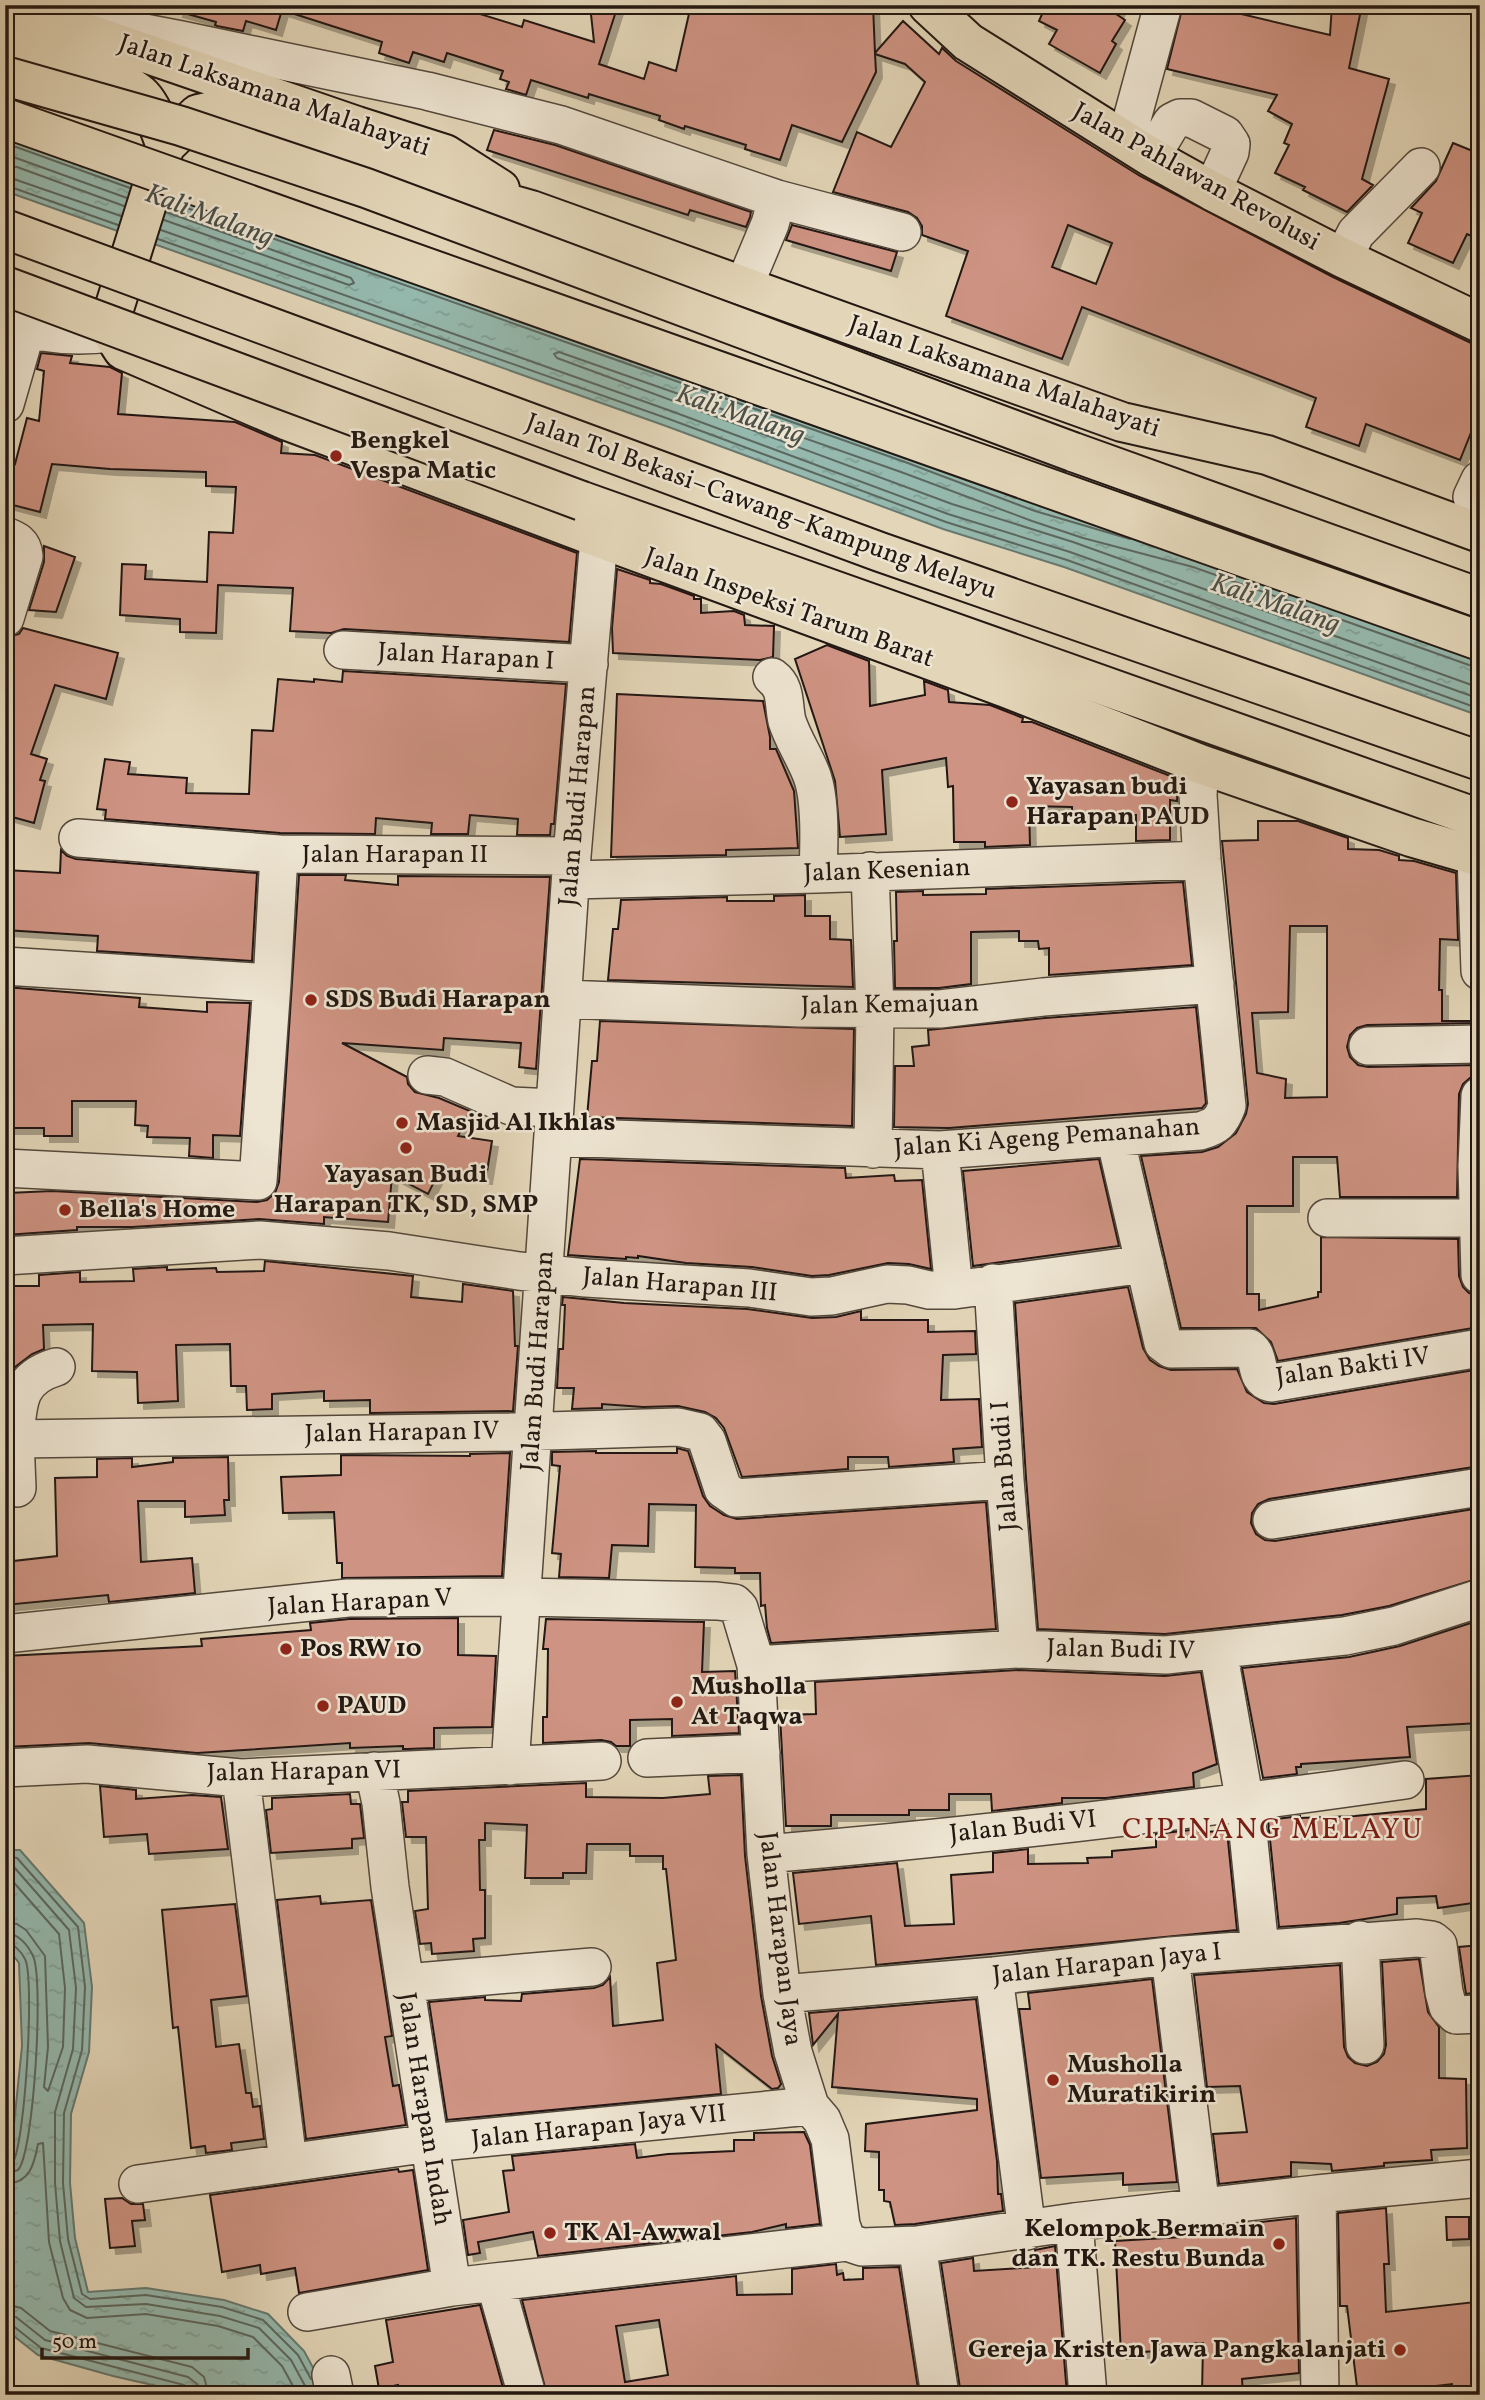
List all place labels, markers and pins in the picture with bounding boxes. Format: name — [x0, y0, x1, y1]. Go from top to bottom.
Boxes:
place label: Bengkel Vespa Matic — [350, 423, 496, 489]
marker: Bengkel Vespa Matic — [328, 448, 344, 464]
place label: Yayasan budi Harapan PAUD — [1026, 769, 1209, 835]
marker: Yayasan budi Harapan PAUD — [1004, 794, 1020, 810]
place label: SDS Budi Harapan — [325, 982, 551, 1018]
marker: SDS Budi Harapan — [303, 992, 319, 1008]
place label: Masjid Al Ikhlas — [416, 1105, 615, 1141]
marker: Masjid Al Ikhlas — [394, 1115, 410, 1131]
marker: Yayasan Budi Harapan TK, SD, SMP — [398, 1140, 414, 1156]
place label: Yayasan Budi Harapan TK, SD, SMP — [274, 1157, 538, 1223]
place label: Bella's Home — [79, 1192, 235, 1228]
marker: Bella's Home — [57, 1202, 73, 1218]
place label: Pos RW 10 — [300, 1631, 422, 1667]
marker: Pos RW 10 — [278, 1641, 294, 1657]
place label: Musholla At Taqwa — [691, 1669, 807, 1735]
place label: PAUD — [337, 1688, 406, 1724]
marker: Musholla At Taqwa — [669, 1694, 685, 1710]
marker: PAUD — [315, 1698, 331, 1714]
place label: Musholla Muratikirin — [1067, 2047, 1216, 2113]
marker: Musholla Muratikirin — [1045, 2072, 1061, 2088]
place label: Kelompok Bermain dan TK. Restu Bunda — [1012, 2211, 1265, 2277]
place label: TK Al-Awwal — [564, 2215, 721, 2251]
marker: TK Al-Awwal — [542, 2225, 558, 2241]
marker: Kelompok Bermain dan TK. Restu Bunda — [1271, 2236, 1287, 2252]
place label: Gereja Kristen Jawa Pangkalanjati — [968, 2332, 1386, 2368]
marker: Gereja Kristen Jawa Pangkalanjati — [1392, 2342, 1408, 2358]

